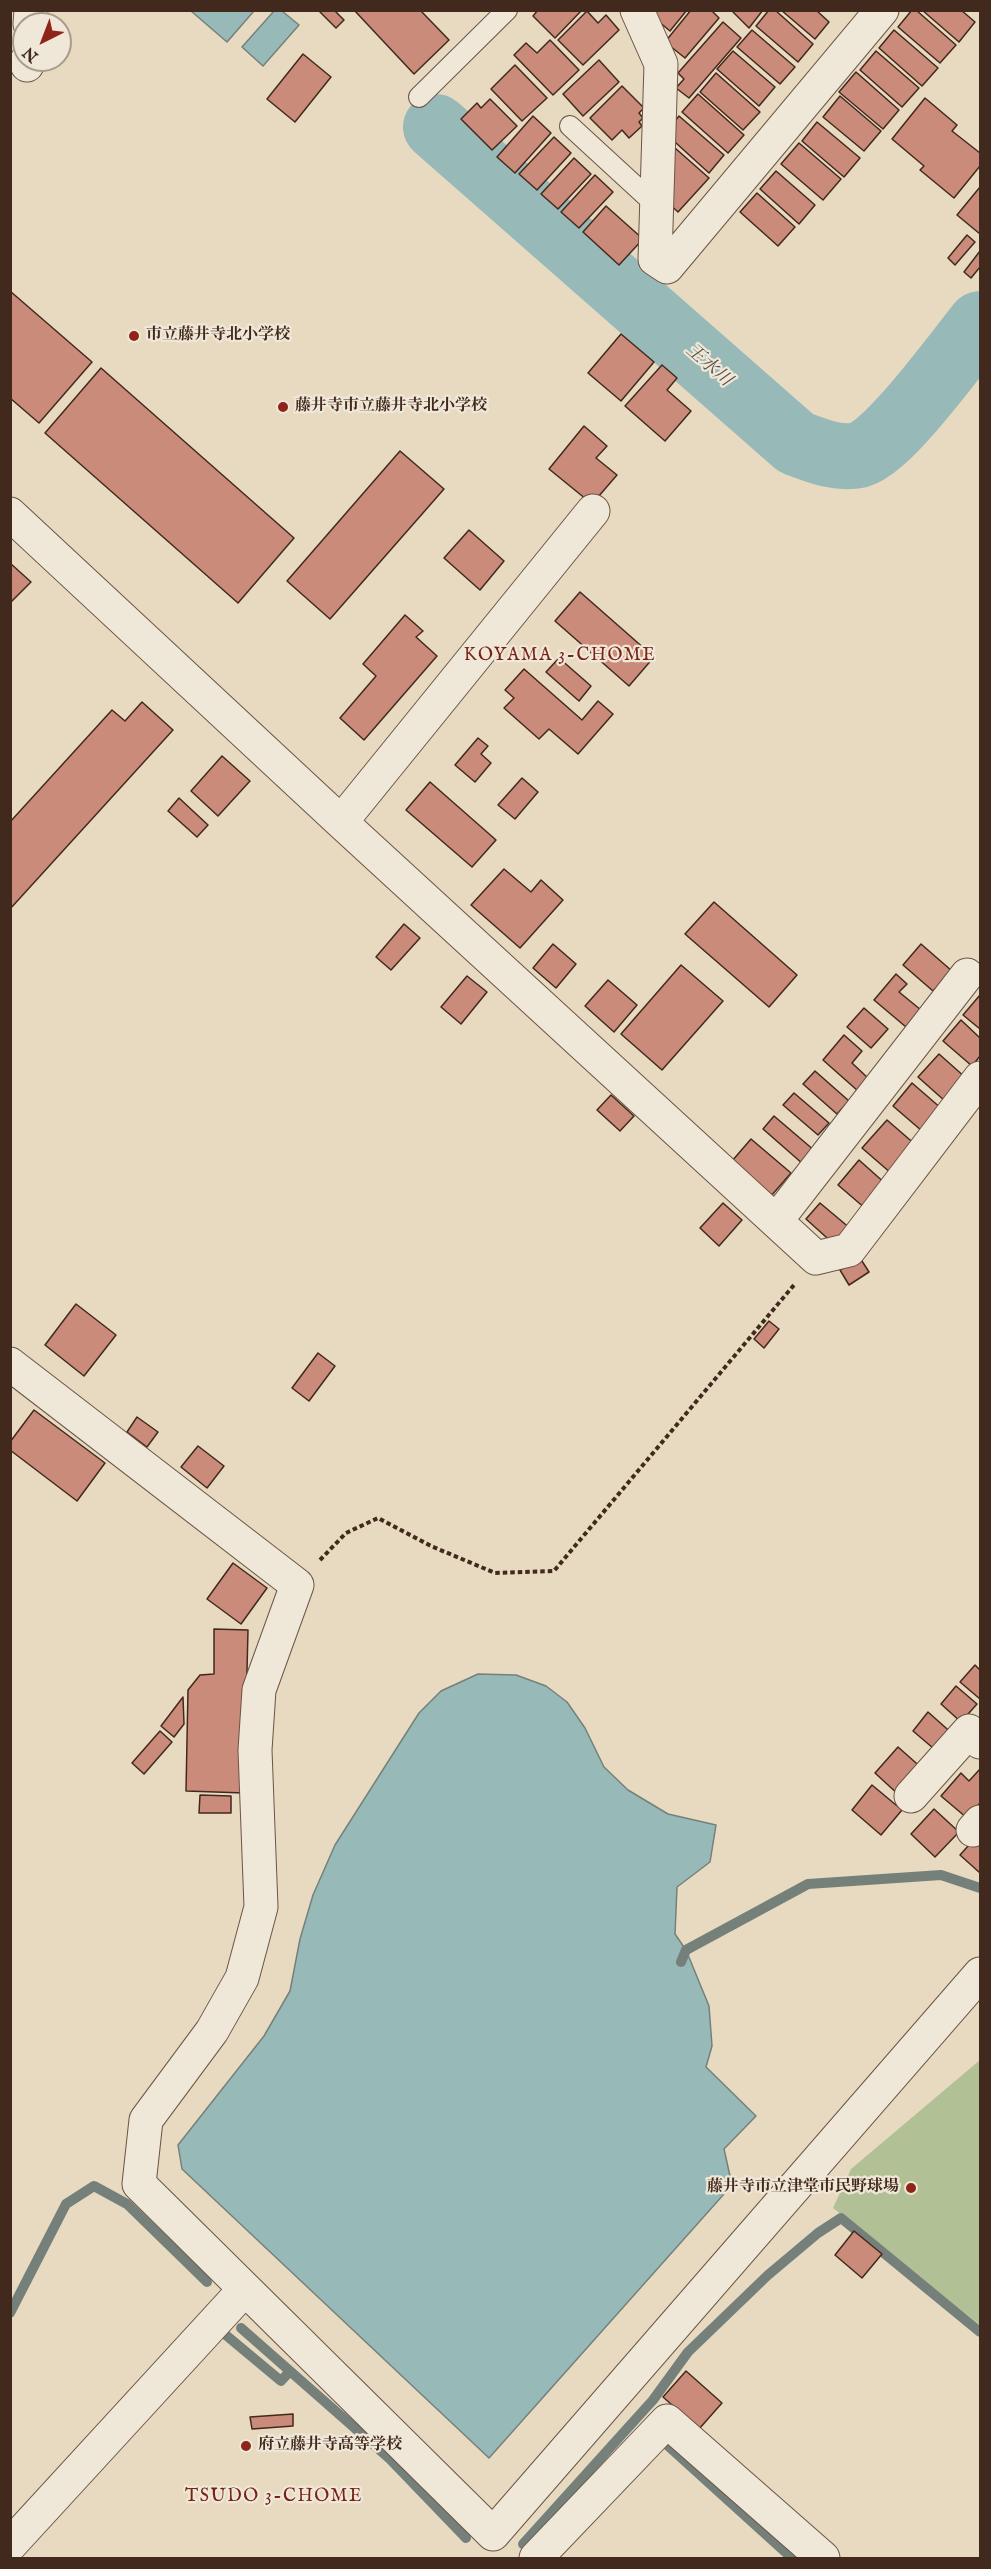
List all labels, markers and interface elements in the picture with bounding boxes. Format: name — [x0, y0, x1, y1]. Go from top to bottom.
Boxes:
north arrow — [12, 12, 72, 72]
text: N — [19, 42, 43, 66]
place label: 市立藤井寺北小学校 — [146, 326, 290, 346]
marker: 市立藤井寺北小学校 — [127, 329, 141, 343]
water label: 王水川 — [681, 340, 735, 392]
place label: 藤井寺市立藤井寺北小学校 — [295, 397, 487, 417]
marker: 藤井寺市立藤井寺北小学校 — [276, 400, 290, 414]
district label: KOYAMA 3-CHOME — [464, 645, 656, 667]
place label: 藤井寺市立津堂市民野球場 — [707, 2178, 899, 2198]
marker: 藤井寺市立津堂市民野球場 — [904, 2181, 918, 2195]
place label: 府立藤井寺高等学校 — [258, 2436, 402, 2456]
marker: 府立藤井寺高等学校 — [239, 2439, 253, 2453]
district label: TSUDO 3-CHOME — [185, 2486, 363, 2508]

